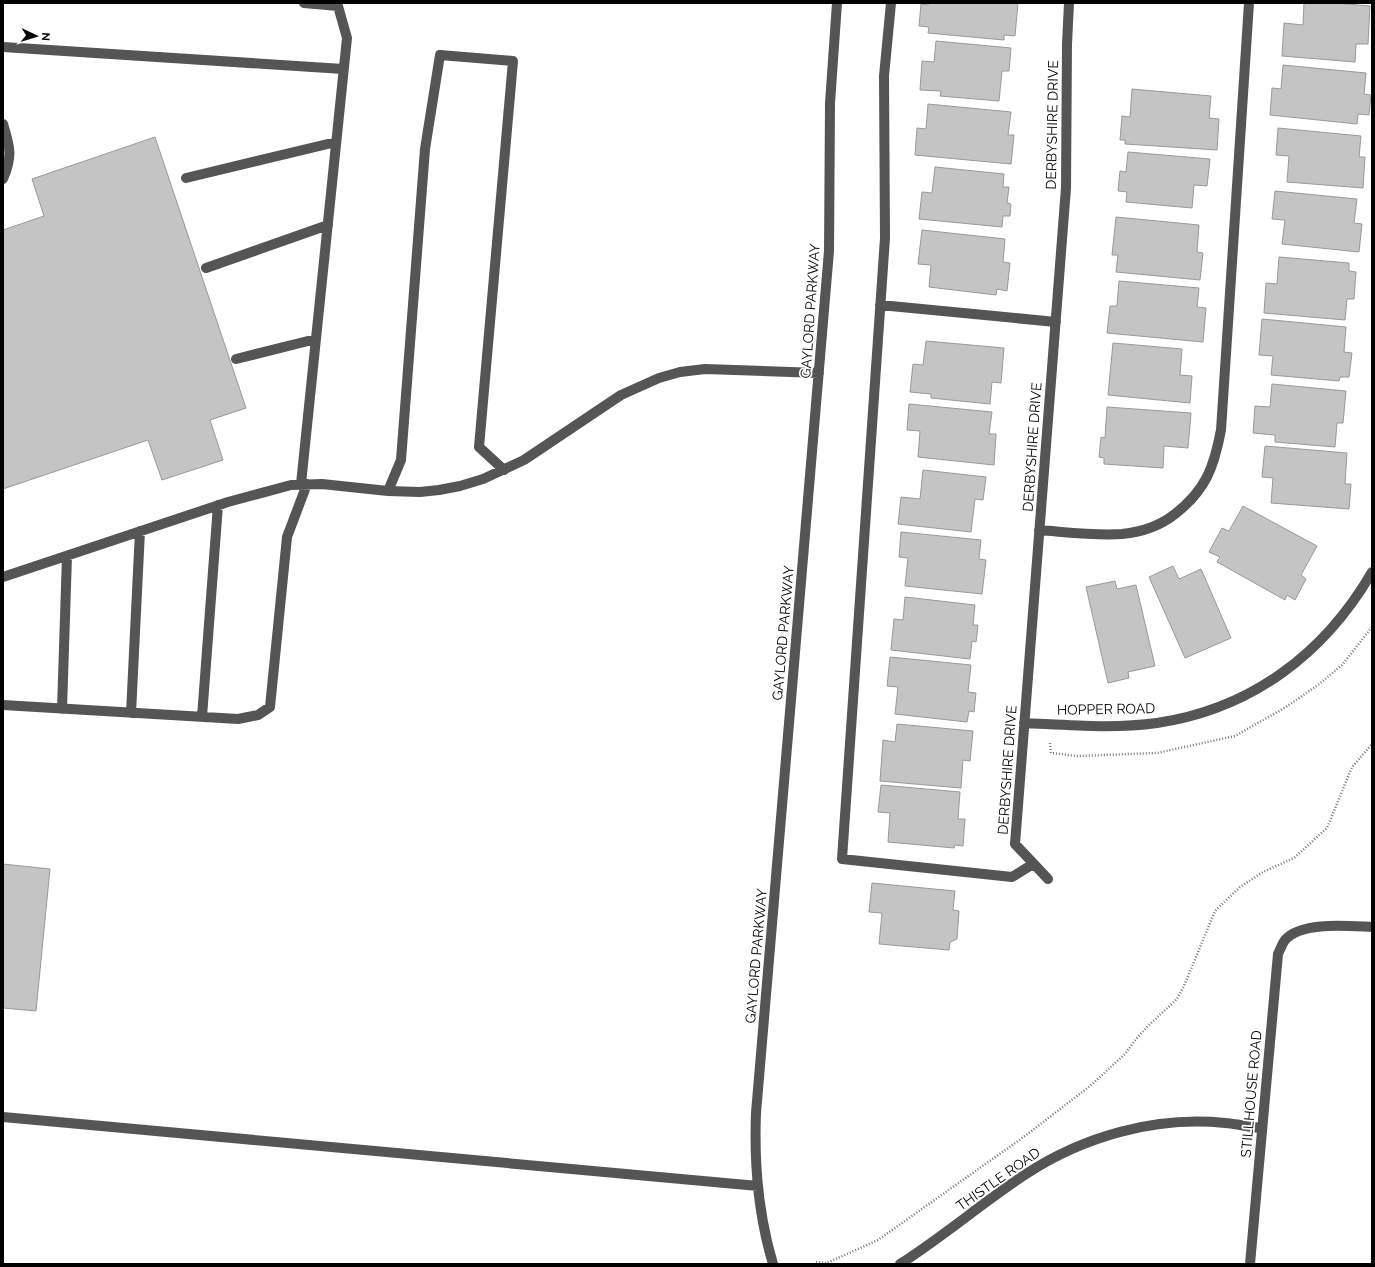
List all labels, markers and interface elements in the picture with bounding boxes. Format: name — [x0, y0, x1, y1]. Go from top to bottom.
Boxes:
north arrow — [16, 16, 56, 56]
text: N — [39, 32, 52, 41]
street label: DERBYSHIRE DRIVE — [1043, 60, 1061, 190]
street label: GAYLORD PARKWAY — [797, 243, 823, 379]
street label: DERBYSHIRE DRIVE — [1020, 382, 1044, 512]
street label: GAYLORD PARKWAY — [769, 565, 797, 701]
street label: HOPPER ROAD — [1057, 700, 1155, 718]
street label: DERBYSHIRE DRIVE — [995, 705, 1019, 835]
street label: GAYLORD PARKWAY — [742, 888, 770, 1024]
street label: STILLHOUSE ROAD — [1237, 1030, 1265, 1158]
street label: THISTLE ROAD — [953, 1144, 1043, 1214]

